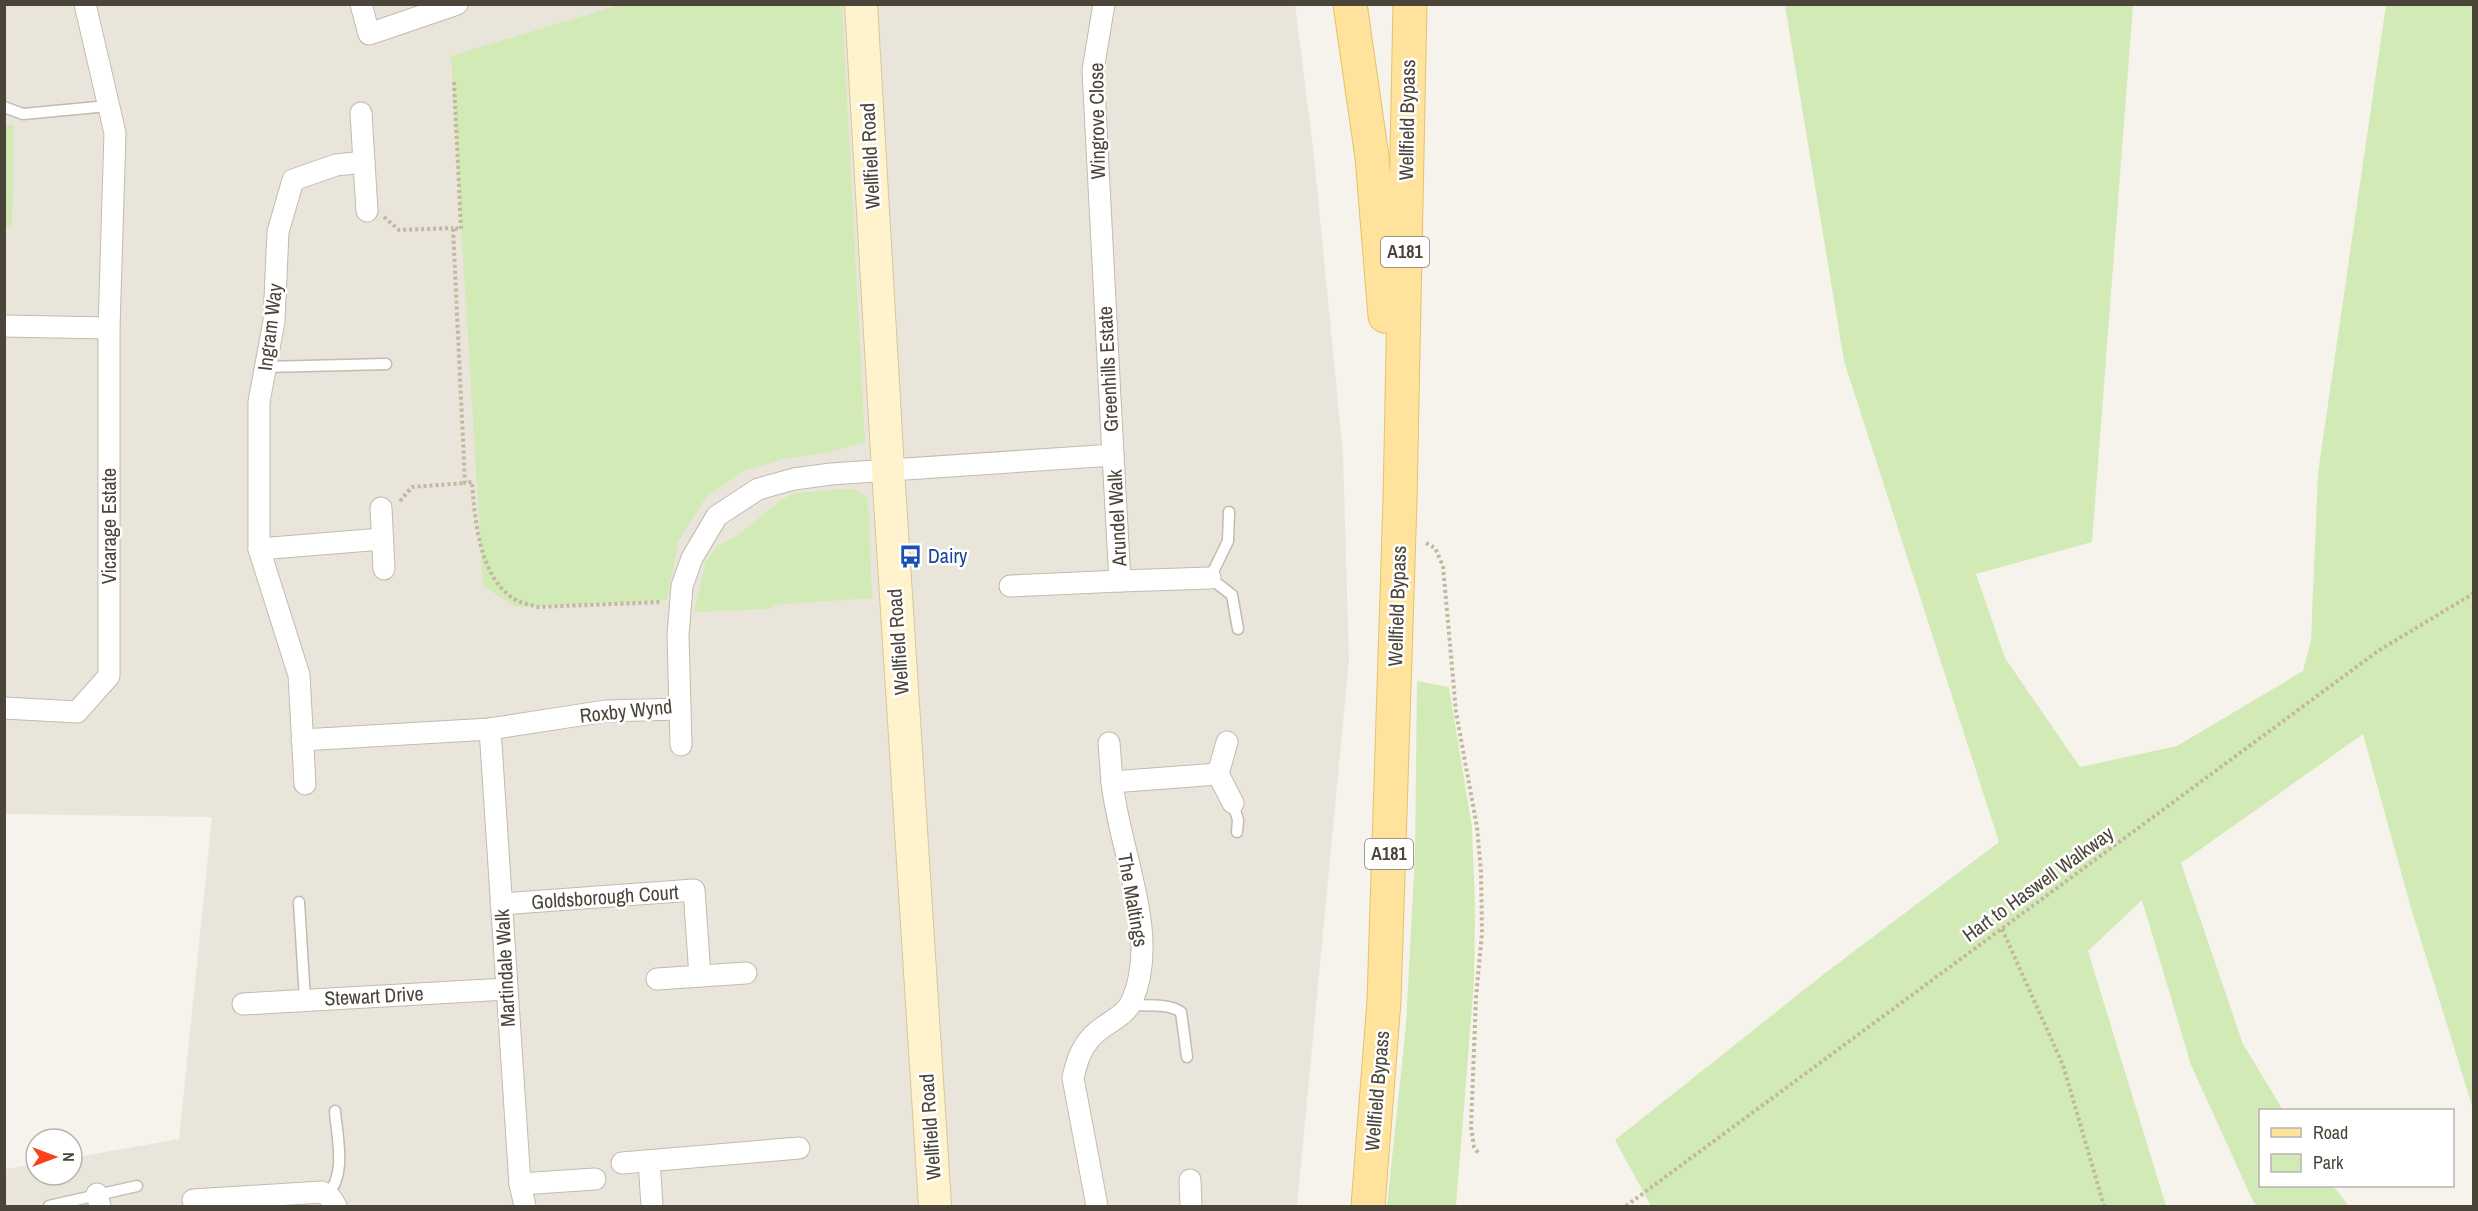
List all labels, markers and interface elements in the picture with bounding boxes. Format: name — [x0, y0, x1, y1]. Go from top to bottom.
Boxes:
street label: Wellfield Bypass — [1392, 59, 1421, 181]
street label: Wingrove Close — [1082, 62, 1111, 180]
street label: Wellfield Road — [853, 102, 886, 210]
road number: A181 — [1381, 237, 1429, 267]
street label: Ingram Way — [251, 281, 288, 372]
street label: Greenhills Estate — [1091, 305, 1124, 433]
street label: Vicarage Estate — [95, 468, 122, 584]
street label: Arundel Walk — [1100, 468, 1133, 568]
place label: Dairy — [928, 542, 968, 569]
bus stop icon: Dairy — [897, 543, 923, 569]
street label: Wellfield Bypass — [1381, 545, 1412, 667]
street label: Wellfield Road — [880, 588, 915, 696]
street label: Roxby Wynd — [578, 692, 674, 729]
street label: Hart to Haswell Walkway — [1957, 819, 2119, 948]
road number: A181 — [1365, 839, 1413, 869]
street label: The Maltings — [1112, 851, 1155, 949]
street label: Goldsborough Court — [530, 878, 680, 915]
street label: Martindale Walk — [488, 908, 521, 1028]
street label: Stewart Drive — [324, 979, 424, 1012]
street label: Wellfield Bypass — [1358, 1030, 1395, 1152]
street label: Wellfield Road — [912, 1073, 947, 1181]
legend — [2259, 1109, 2454, 1187]
text: Road — [2313, 1120, 2348, 1145]
north arrow — [24, 1127, 84, 1187]
text: Park — [2313, 1150, 2344, 1175]
text: N — [58, 1152, 80, 1162]

